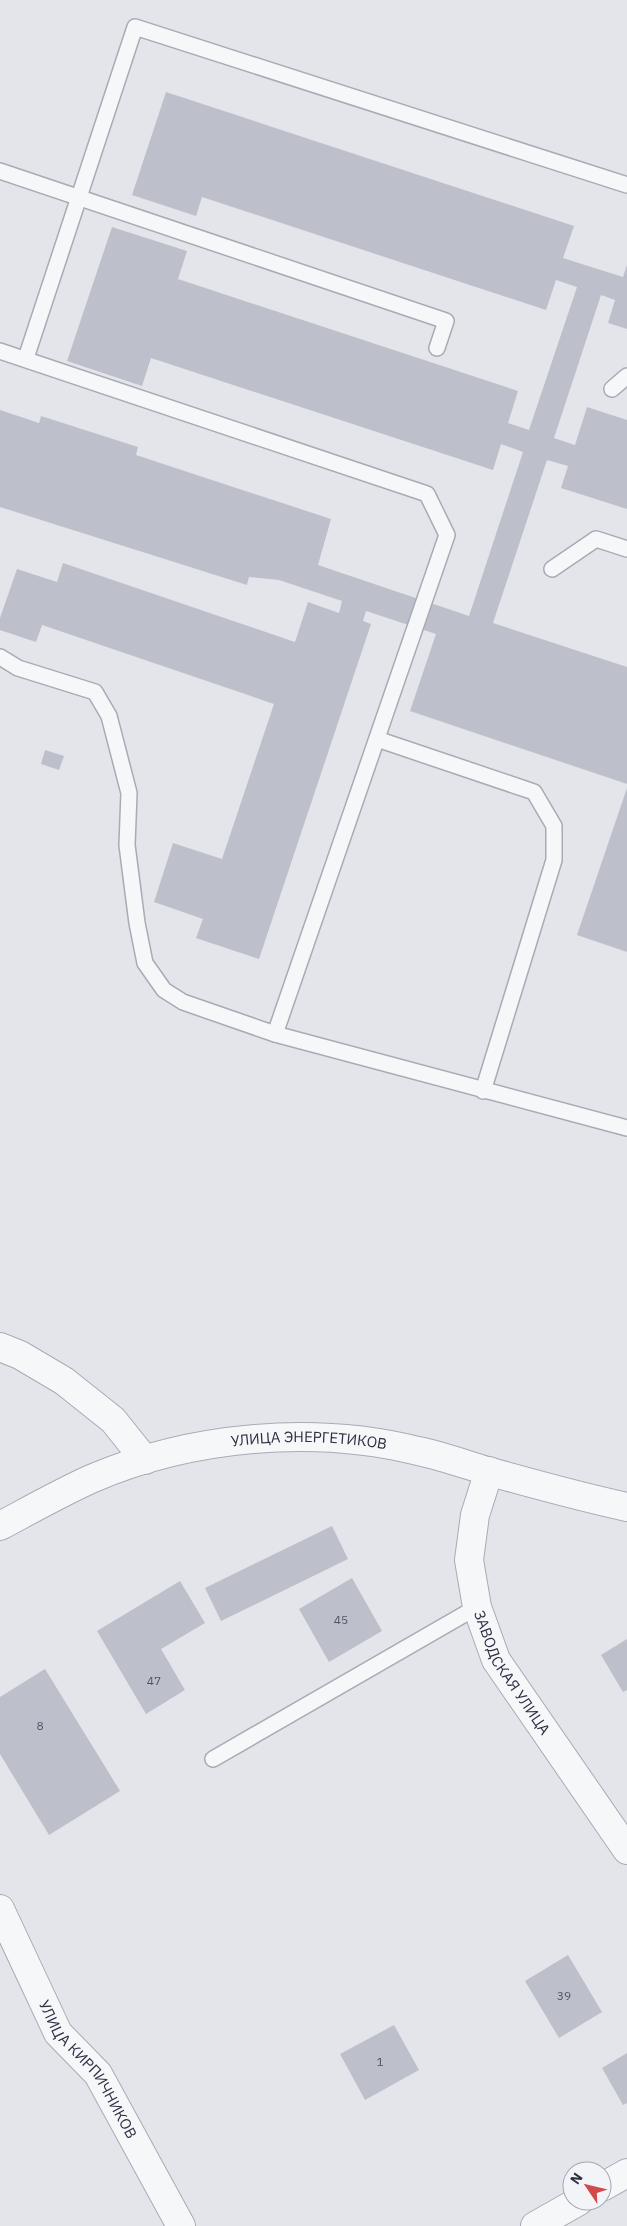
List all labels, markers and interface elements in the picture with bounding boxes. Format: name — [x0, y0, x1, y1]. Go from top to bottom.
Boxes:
street label: УЛИЦА ЭНЕРГЕТИКОВ — [230, 1427, 388, 1453]
street label: ЗАВОДСКАЯ УЛИЦА — [470, 1608, 555, 1739]
house number: 45 — [334, 1612, 348, 1627]
house number: 47 — [147, 1673, 161, 1688]
house number: 8 — [36, 1718, 44, 1733]
house number: 39 — [557, 1988, 571, 2003]
street label: УЛИЦА КИРПИЧНИКОВ — [35, 1997, 141, 2142]
house number: 1 — [376, 2054, 384, 2069]
north arrow — [562, 2161, 612, 2211]
text: N — [566, 2169, 587, 2188]

